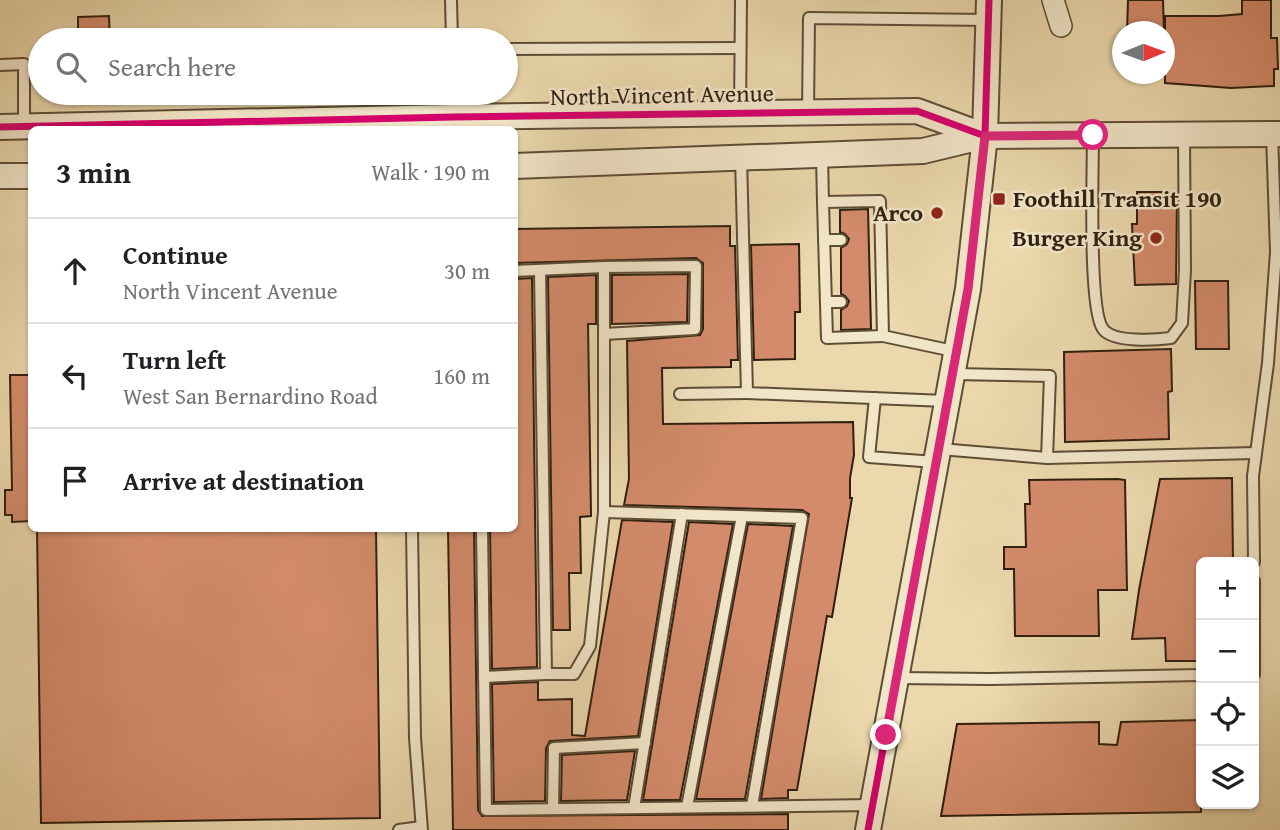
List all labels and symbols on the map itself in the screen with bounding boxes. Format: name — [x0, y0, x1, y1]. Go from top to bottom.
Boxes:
north arrow — [1112, 21, 1175, 84]
street label: North Vincent Avenue — [550, 75, 774, 114]
route start — [1077, 119, 1108, 150]
place label: Foothill Transit 190 — [1013, 181, 1222, 216]
marker: Foothill Transit 190 — [991, 191, 1007, 207]
place label: Arco — [873, 195, 923, 230]
marker: Arco — [929, 205, 945, 221]
place label: Burger King — [1012, 220, 1142, 255]
marker: Burger King — [1148, 230, 1164, 246]
route end — [870, 719, 901, 750]

